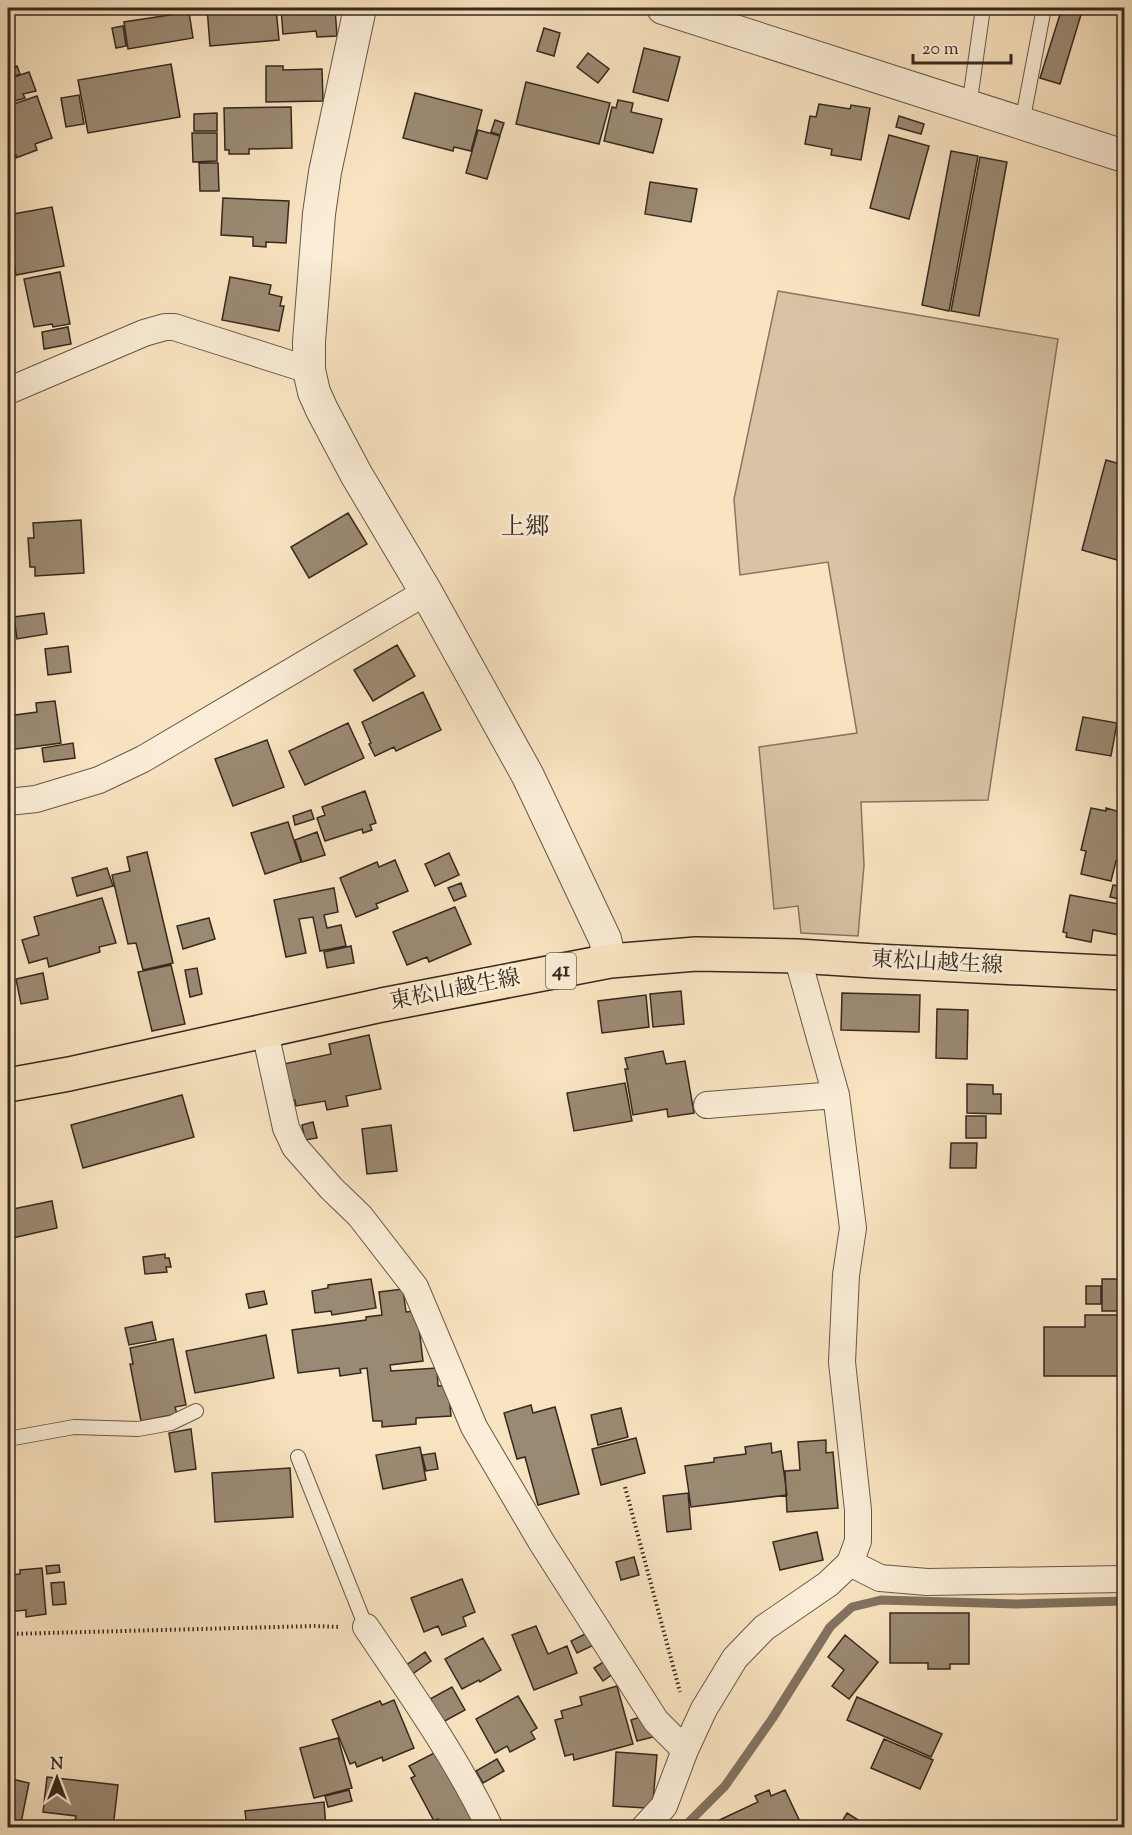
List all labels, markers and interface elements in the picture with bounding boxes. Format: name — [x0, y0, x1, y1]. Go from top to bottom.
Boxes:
scale bar — [913, 27, 1010, 65]
text: 20 m — [922, 37, 959, 63]
district label: 上郷 — [501, 511, 549, 545]
street label: 東松山越生線 — [870, 945, 1004, 983]
road number: 41 — [546, 953, 576, 989]
street label: 東松山越生線 — [387, 963, 523, 1019]
north arrow — [27, 1748, 87, 1808]
text: N — [51, 1754, 64, 1777]

